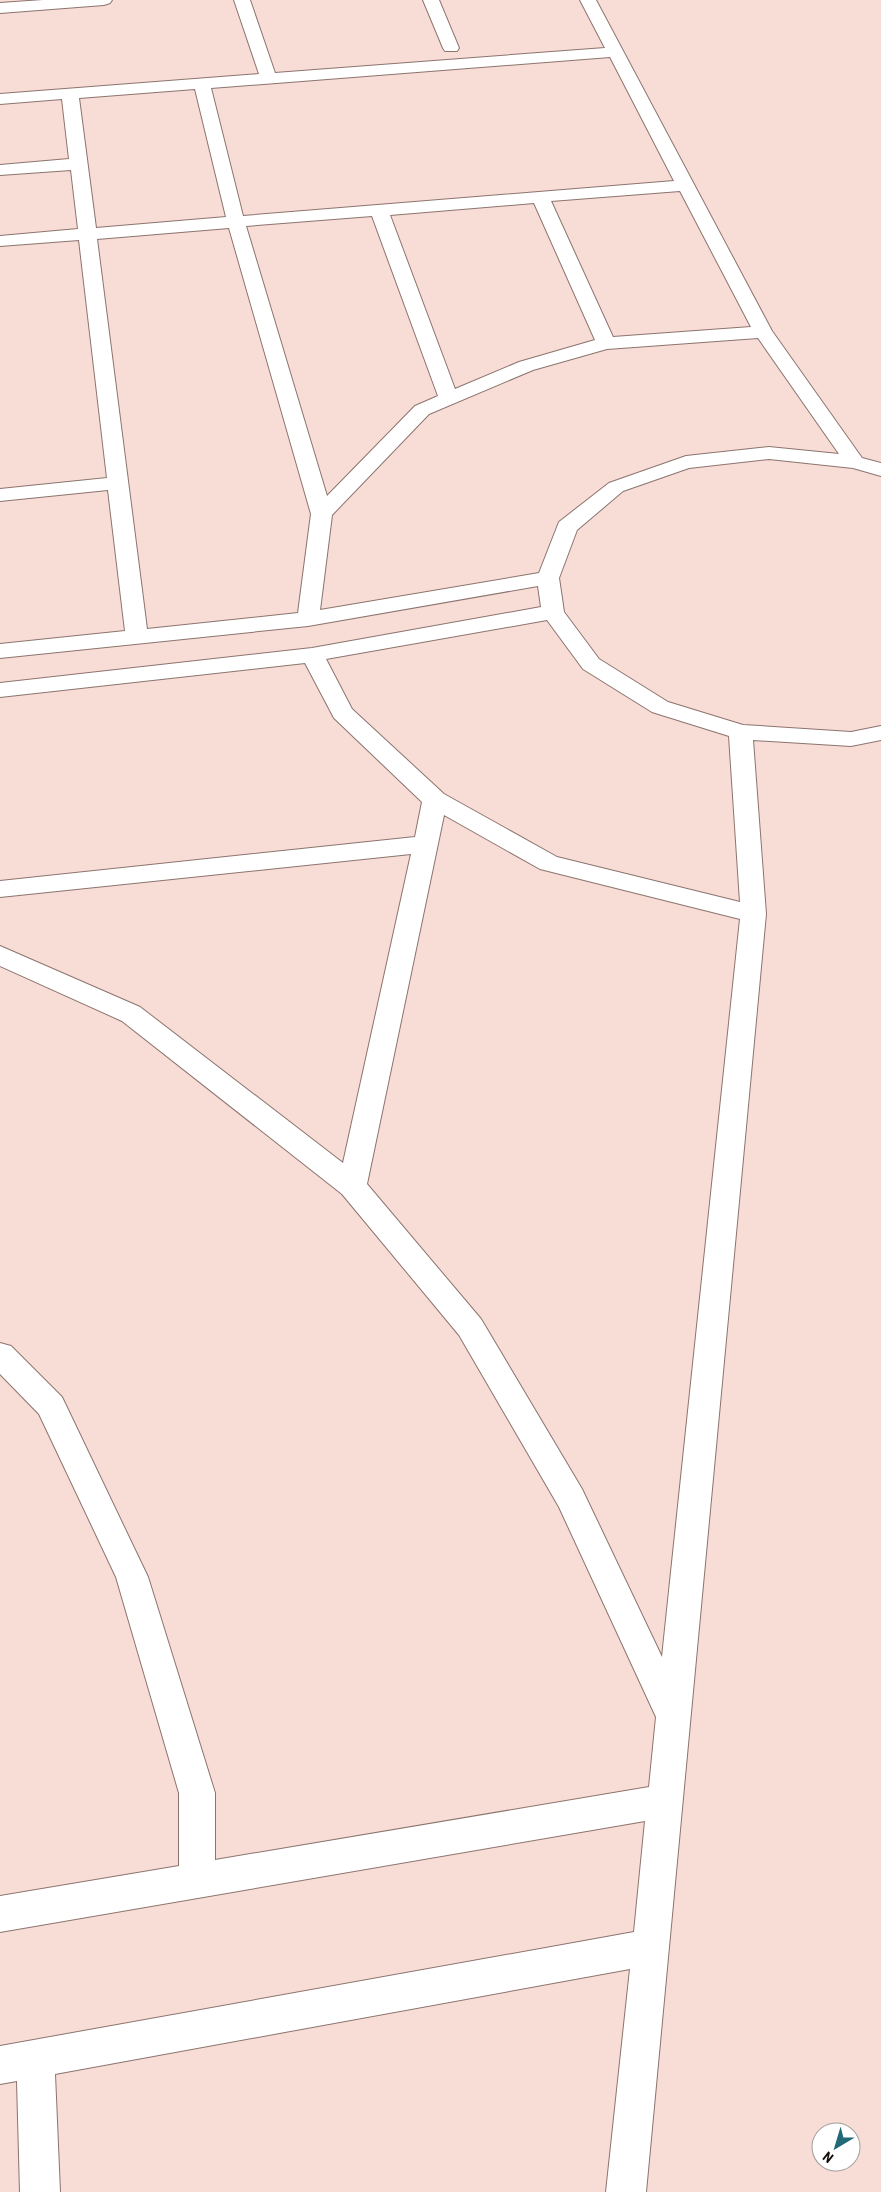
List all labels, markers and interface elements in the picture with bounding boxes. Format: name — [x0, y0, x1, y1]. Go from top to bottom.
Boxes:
north arrow — [811, 2122, 861, 2172]
text: N — [820, 2148, 836, 2166]

